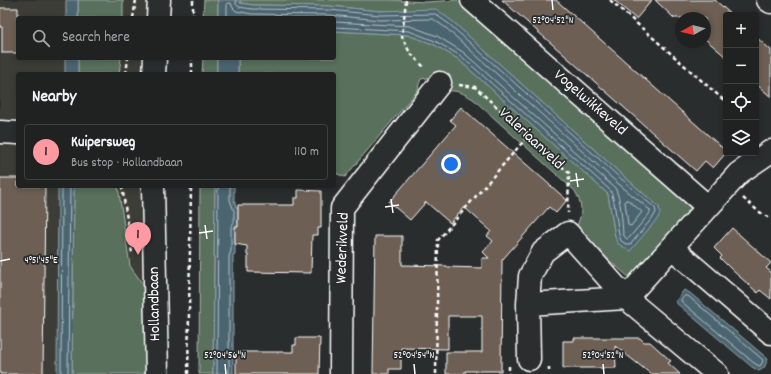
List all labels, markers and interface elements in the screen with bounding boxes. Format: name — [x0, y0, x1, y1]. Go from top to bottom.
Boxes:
north arrow — [675, 12, 711, 48]
map controls — [723, 12, 759, 156]
button: + — [723, 12, 759, 48]
text: 52°04'52"N — [532, 14, 574, 28]
search box — [16, 16, 336, 60]
icon: search — [30, 27, 52, 49]
text: Search here — [62, 27, 130, 49]
button: − — [723, 48, 759, 84]
street label: Vogelwikkeveld — [548, 64, 632, 142]
button: locate — [723, 84, 759, 120]
text: Nearby — [32, 86, 76, 110]
street label: Valeriaanveld — [493, 103, 569, 175]
button: layers — [723, 120, 759, 156]
text: Kuipersweg — [71, 132, 135, 154]
text: 1 — [45, 143, 47, 162]
text: 110 m — [294, 143, 319, 162]
text: Bus stop · Hollandbaan — [71, 154, 183, 173]
your location — [441, 154, 461, 174]
street label: Wederikveld — [330, 212, 356, 284]
pin: 1 — [125, 222, 151, 255]
text: 4°51'45"E — [24, 254, 58, 268]
street label: Hollandbaan — [143, 266, 167, 342]
text: 52°04'56"N — [204, 349, 246, 363]
text: 52°04'54"N — [393, 349, 435, 363]
text: 52°04'52"N — [582, 349, 624, 363]

